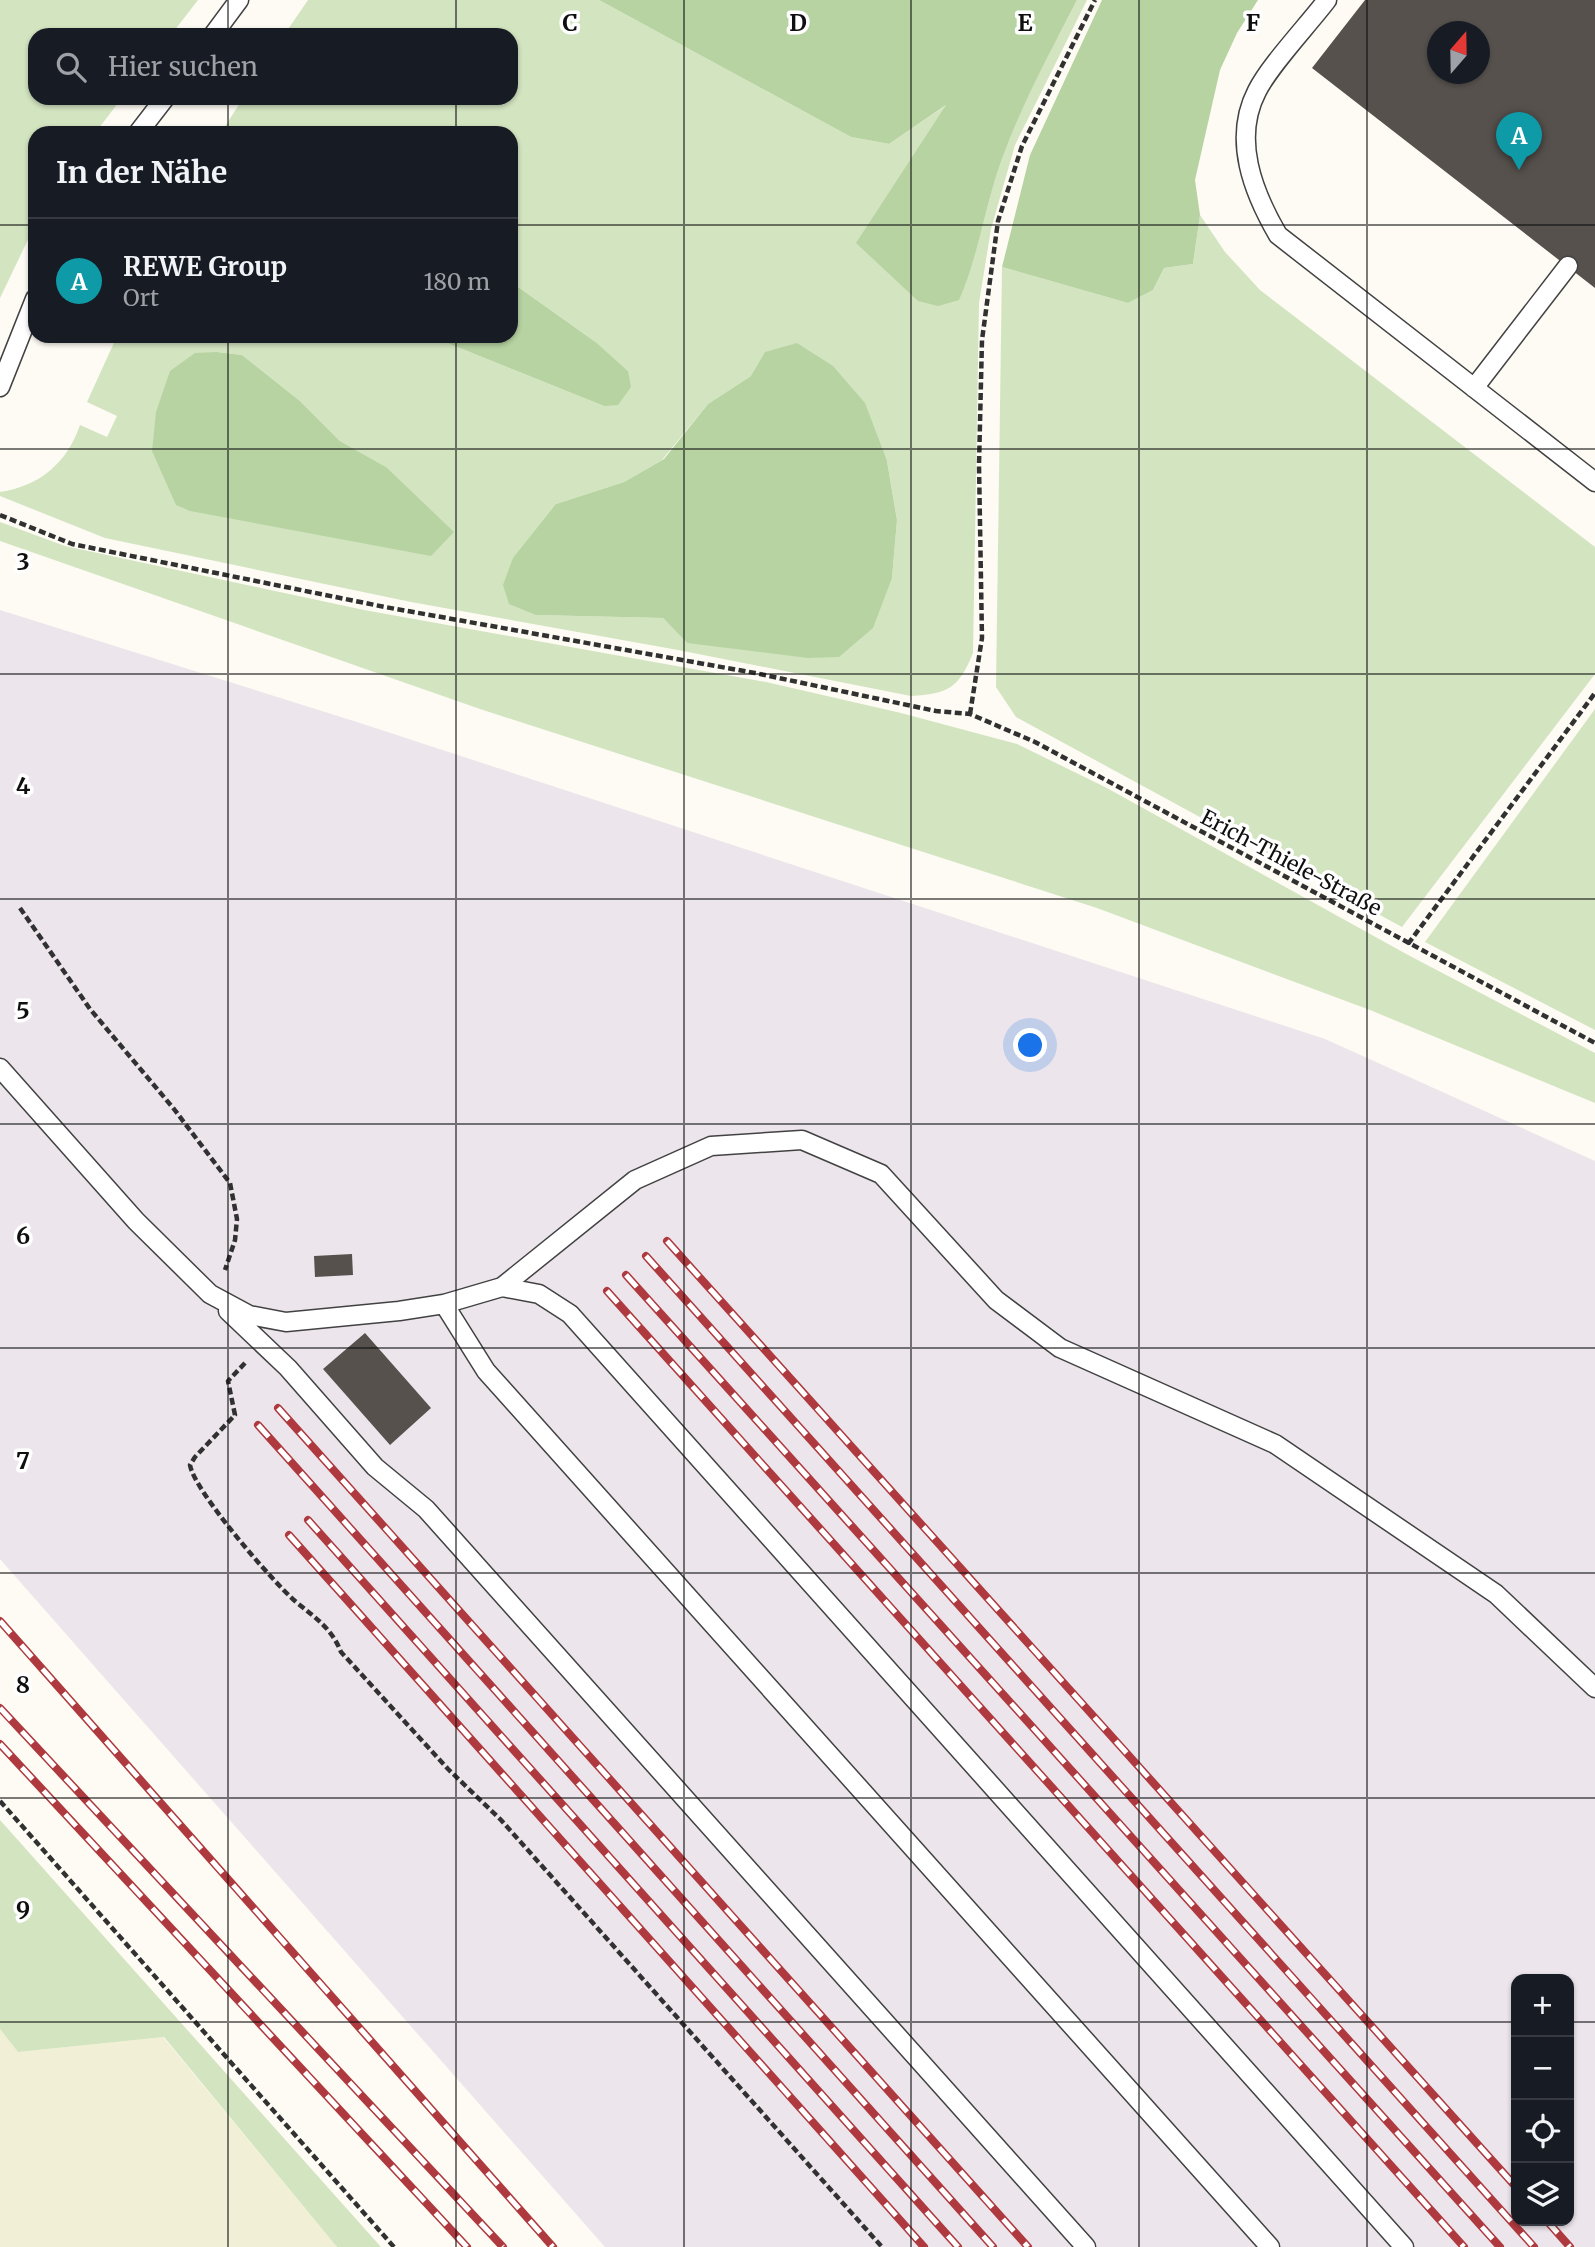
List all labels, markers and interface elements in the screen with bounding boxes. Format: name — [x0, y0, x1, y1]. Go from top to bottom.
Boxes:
text: C — [562, 8, 578, 37]
text: D — [789, 8, 807, 37]
text: E — [1017, 8, 1033, 37]
text: F — [1246, 8, 1260, 37]
north arrow — [1427, 21, 1490, 84]
search box — [28, 28, 518, 105]
icon: search — [52, 48, 90, 86]
text: Hier suchen — [108, 50, 258, 83]
pin: A — [1496, 112, 1542, 170]
text: In der Nähe — [56, 153, 227, 191]
text: REWE Group — [123, 250, 287, 283]
text: A — [71, 267, 87, 296]
text: 180 m — [424, 267, 490, 296]
text: Ort — [123, 283, 159, 312]
text: 3 — [16, 547, 30, 576]
text: 4 — [16, 771, 31, 800]
street label: Erich-Thiele-Straße — [1196, 803, 1386, 922]
text: 5 — [16, 996, 30, 1025]
your location — [1013, 1028, 1047, 1062]
text: 6 — [16, 1221, 30, 1250]
text: 7 — [16, 1446, 30, 1475]
text: 8 — [16, 1670, 30, 1699]
text: 9 — [16, 1895, 30, 1924]
map controls — [1511, 1974, 1574, 2226]
button: + — [1511, 1974, 1574, 2037]
button: − — [1511, 2037, 1574, 2100]
button: locate — [1511, 2100, 1574, 2163]
button: layers — [1511, 2163, 1574, 2226]

